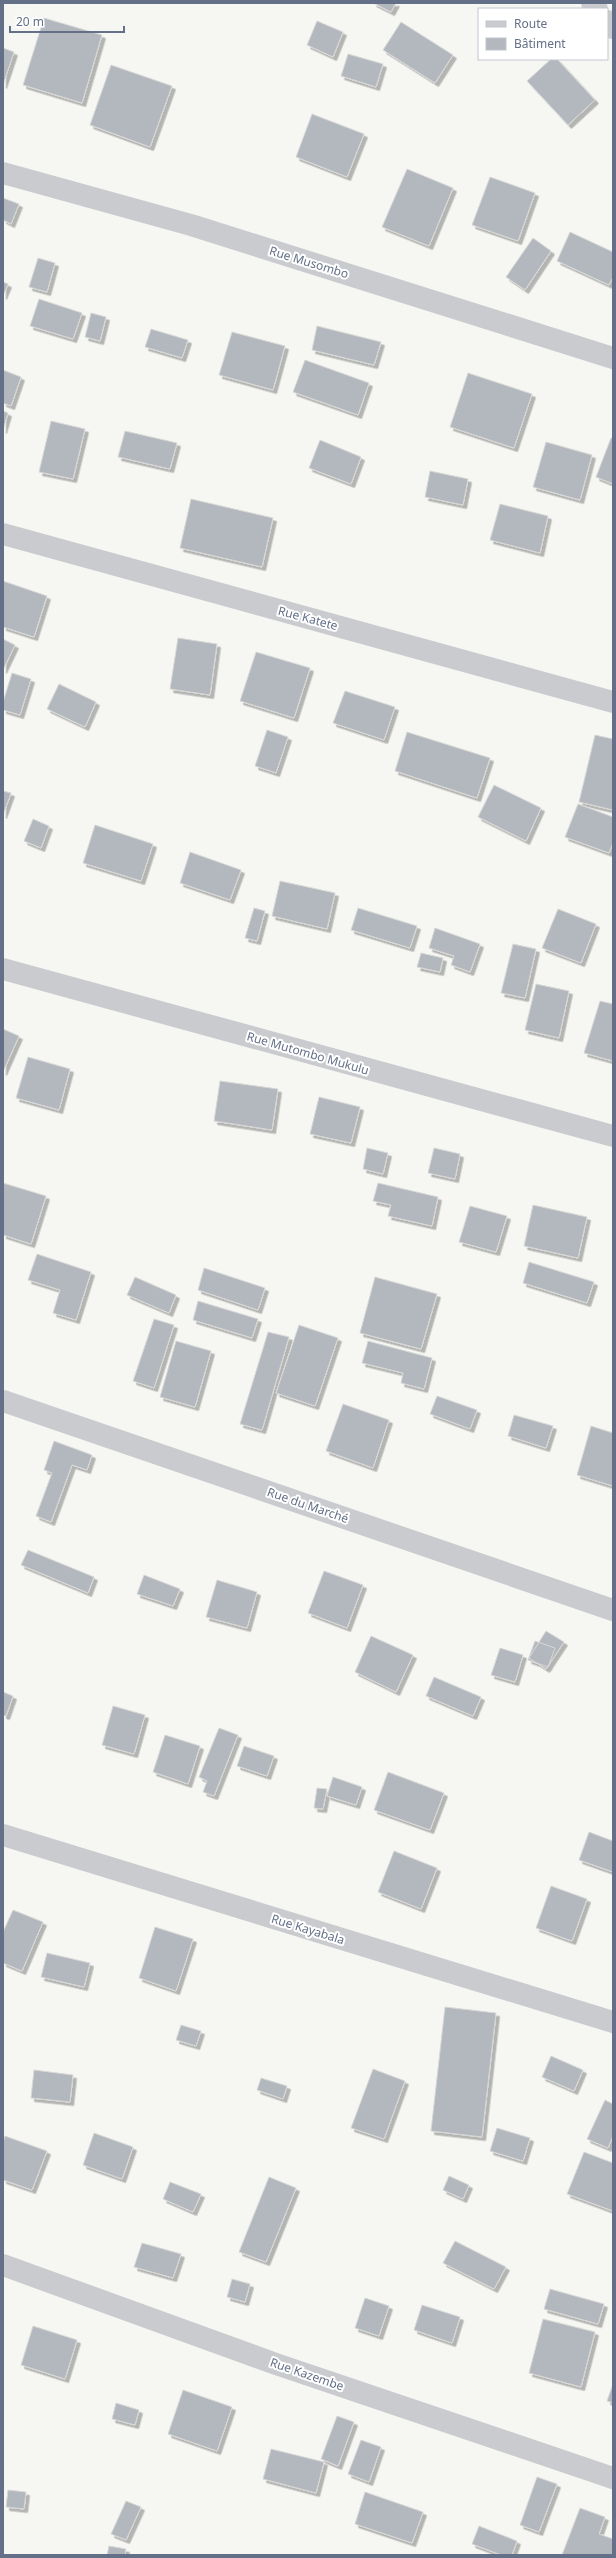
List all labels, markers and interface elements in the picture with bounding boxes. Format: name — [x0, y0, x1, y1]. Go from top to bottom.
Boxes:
scale bar — [10, 8, 124, 34]
legend — [478, 8, 608, 60]
text: 20 m — [16, 13, 44, 30]
text: Route — [514, 15, 547, 32]
text: Bâtiment — [514, 35, 566, 52]
street label: Rue Musombo — [267, 242, 351, 282]
street label: Rue Katete — [276, 602, 340, 634]
street label: Rue Mutombo Mukulu — [245, 1027, 371, 1079]
street label: Rue du Marché — [265, 1483, 351, 1527]
street label: Rue Kayabala — [269, 1910, 347, 1948]
street label: Rue Kazembe — [268, 2353, 346, 2395]

